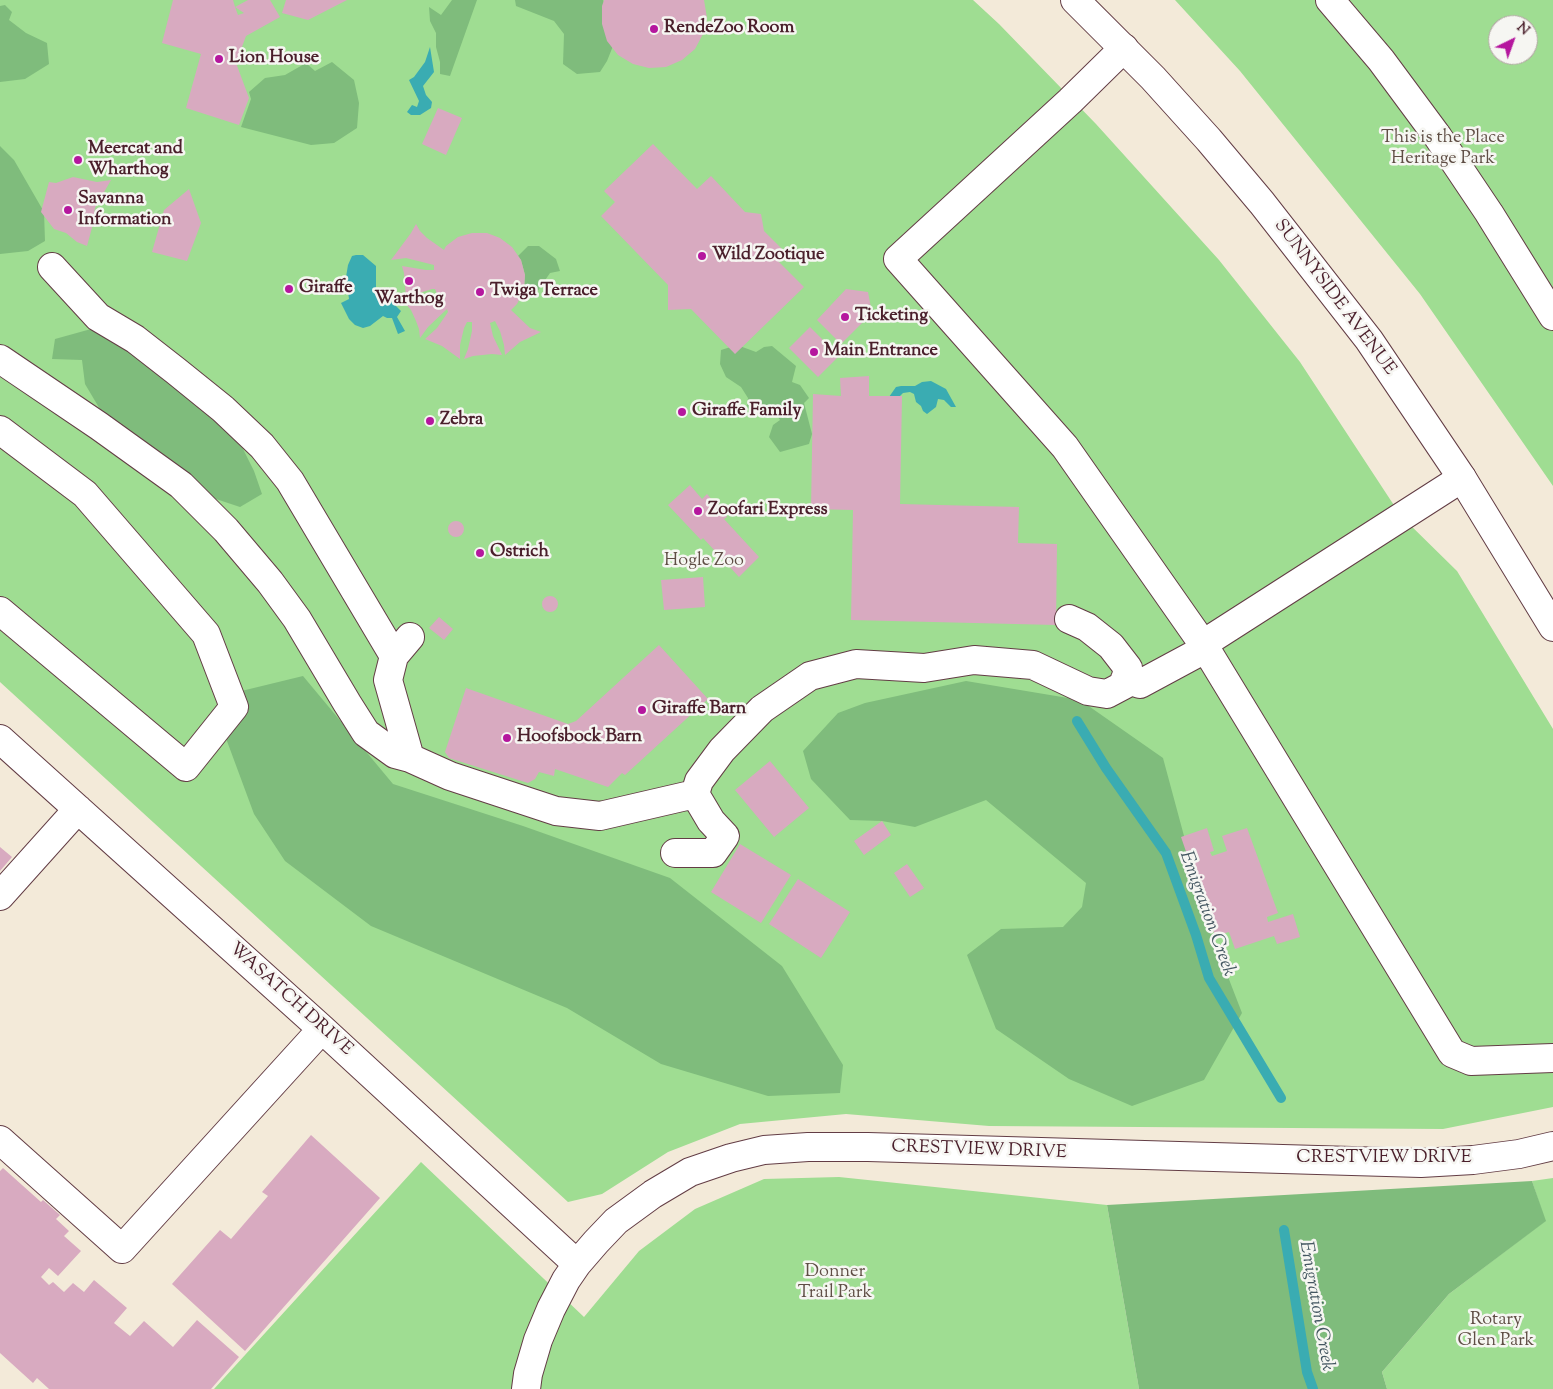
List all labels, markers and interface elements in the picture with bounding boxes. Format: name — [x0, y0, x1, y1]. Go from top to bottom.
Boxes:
north arrow — [1488, 15, 1538, 65]
place label: RendeZoo Room — [664, 18, 794, 40]
text: N — [1512, 18, 1533, 41]
marker: RendeZoo Room — [648, 23, 660, 35]
place label: Lion House — [229, 48, 319, 70]
marker: Lion House — [213, 53, 225, 65]
park label: This is the Place Heritage Park — [1381, 128, 1505, 170]
place label: Meercat and Wharthog — [88, 139, 183, 182]
marker: Meercat and Wharthog — [72, 154, 84, 166]
place label: Savanna Information — [78, 189, 172, 232]
marker: Savanna Information — [62, 204, 74, 216]
street label: SUNNYSIDE AVENUE — [1268, 216, 1400, 380]
place label: Wild Zootique — [712, 245, 824, 267]
marker: Wild Zootique — [696, 250, 708, 262]
marker: Warthog — [403, 275, 415, 287]
place label: Giraffe — [299, 278, 353, 300]
place label: Twiga Terrace — [490, 281, 598, 303]
marker: Giraffe — [283, 283, 295, 295]
marker: Twiga Terrace — [474, 286, 486, 298]
place label: Warthog — [375, 289, 443, 311]
place label: Ticketing — [855, 306, 928, 328]
marker: Ticketing — [839, 311, 851, 323]
place label: Main Entrance — [824, 341, 938, 363]
marker: Main Entrance — [808, 346, 820, 358]
place label: Giraffe Family — [692, 401, 801, 423]
marker: Giraffe Family — [676, 406, 688, 418]
place label: Zebra — [440, 410, 483, 432]
marker: Zebra — [424, 415, 436, 427]
place label: Zoofari Express — [708, 500, 828, 522]
marker: Zoofari Express — [692, 505, 704, 517]
place label: Ostrich — [490, 542, 549, 564]
marker: Ostrich — [474, 547, 486, 559]
park label: Hogle Zoo — [664, 551, 744, 573]
place label: Giraffe Barn — [652, 699, 746, 721]
marker: Giraffe Barn — [636, 704, 648, 716]
place label: Hoofsbock Barn — [517, 727, 642, 749]
marker: Hoofsbock Barn — [501, 732, 513, 744]
water label: Emigration Creek — [1173, 848, 1239, 980]
street label: WASATCH DRIVE — [224, 939, 356, 1061]
street label: CRESTVIEW DRIVE — [891, 1137, 1067, 1165]
street label: CRESTVIEW DRIVE — [1296, 1148, 1472, 1170]
water label: Emigration Creek — [1292, 1239, 1338, 1373]
park label: Donner Trail Park — [798, 1262, 872, 1304]
park label: Rotary Glen Park — [1458, 1310, 1534, 1352]

